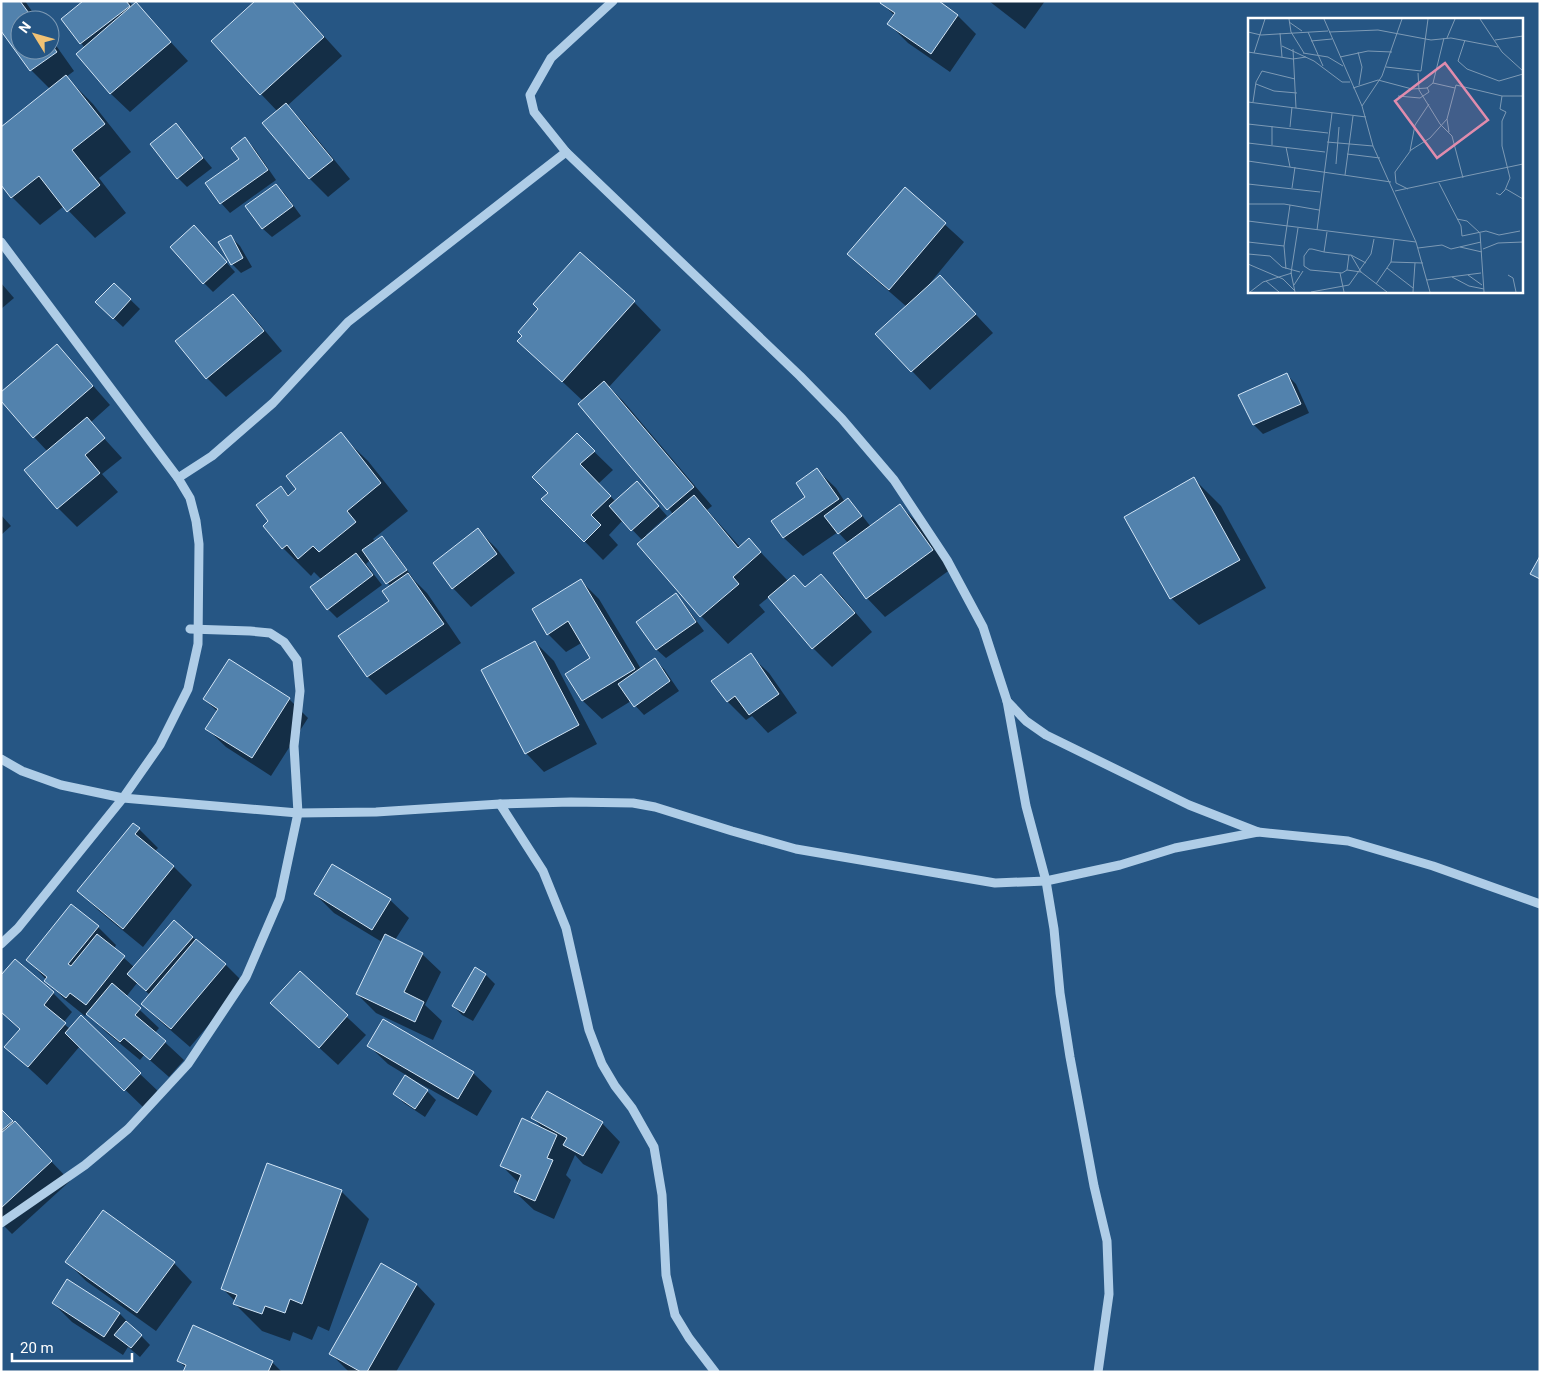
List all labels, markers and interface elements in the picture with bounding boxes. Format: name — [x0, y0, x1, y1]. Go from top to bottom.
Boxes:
north arrow — [10, 10, 60, 60]
text: N — [15, 18, 34, 36]
inset map — [1248, 18, 1524, 292]
scale bar — [12, 1330, 132, 1362]
text: 20 m — [20, 1339, 54, 1357]

